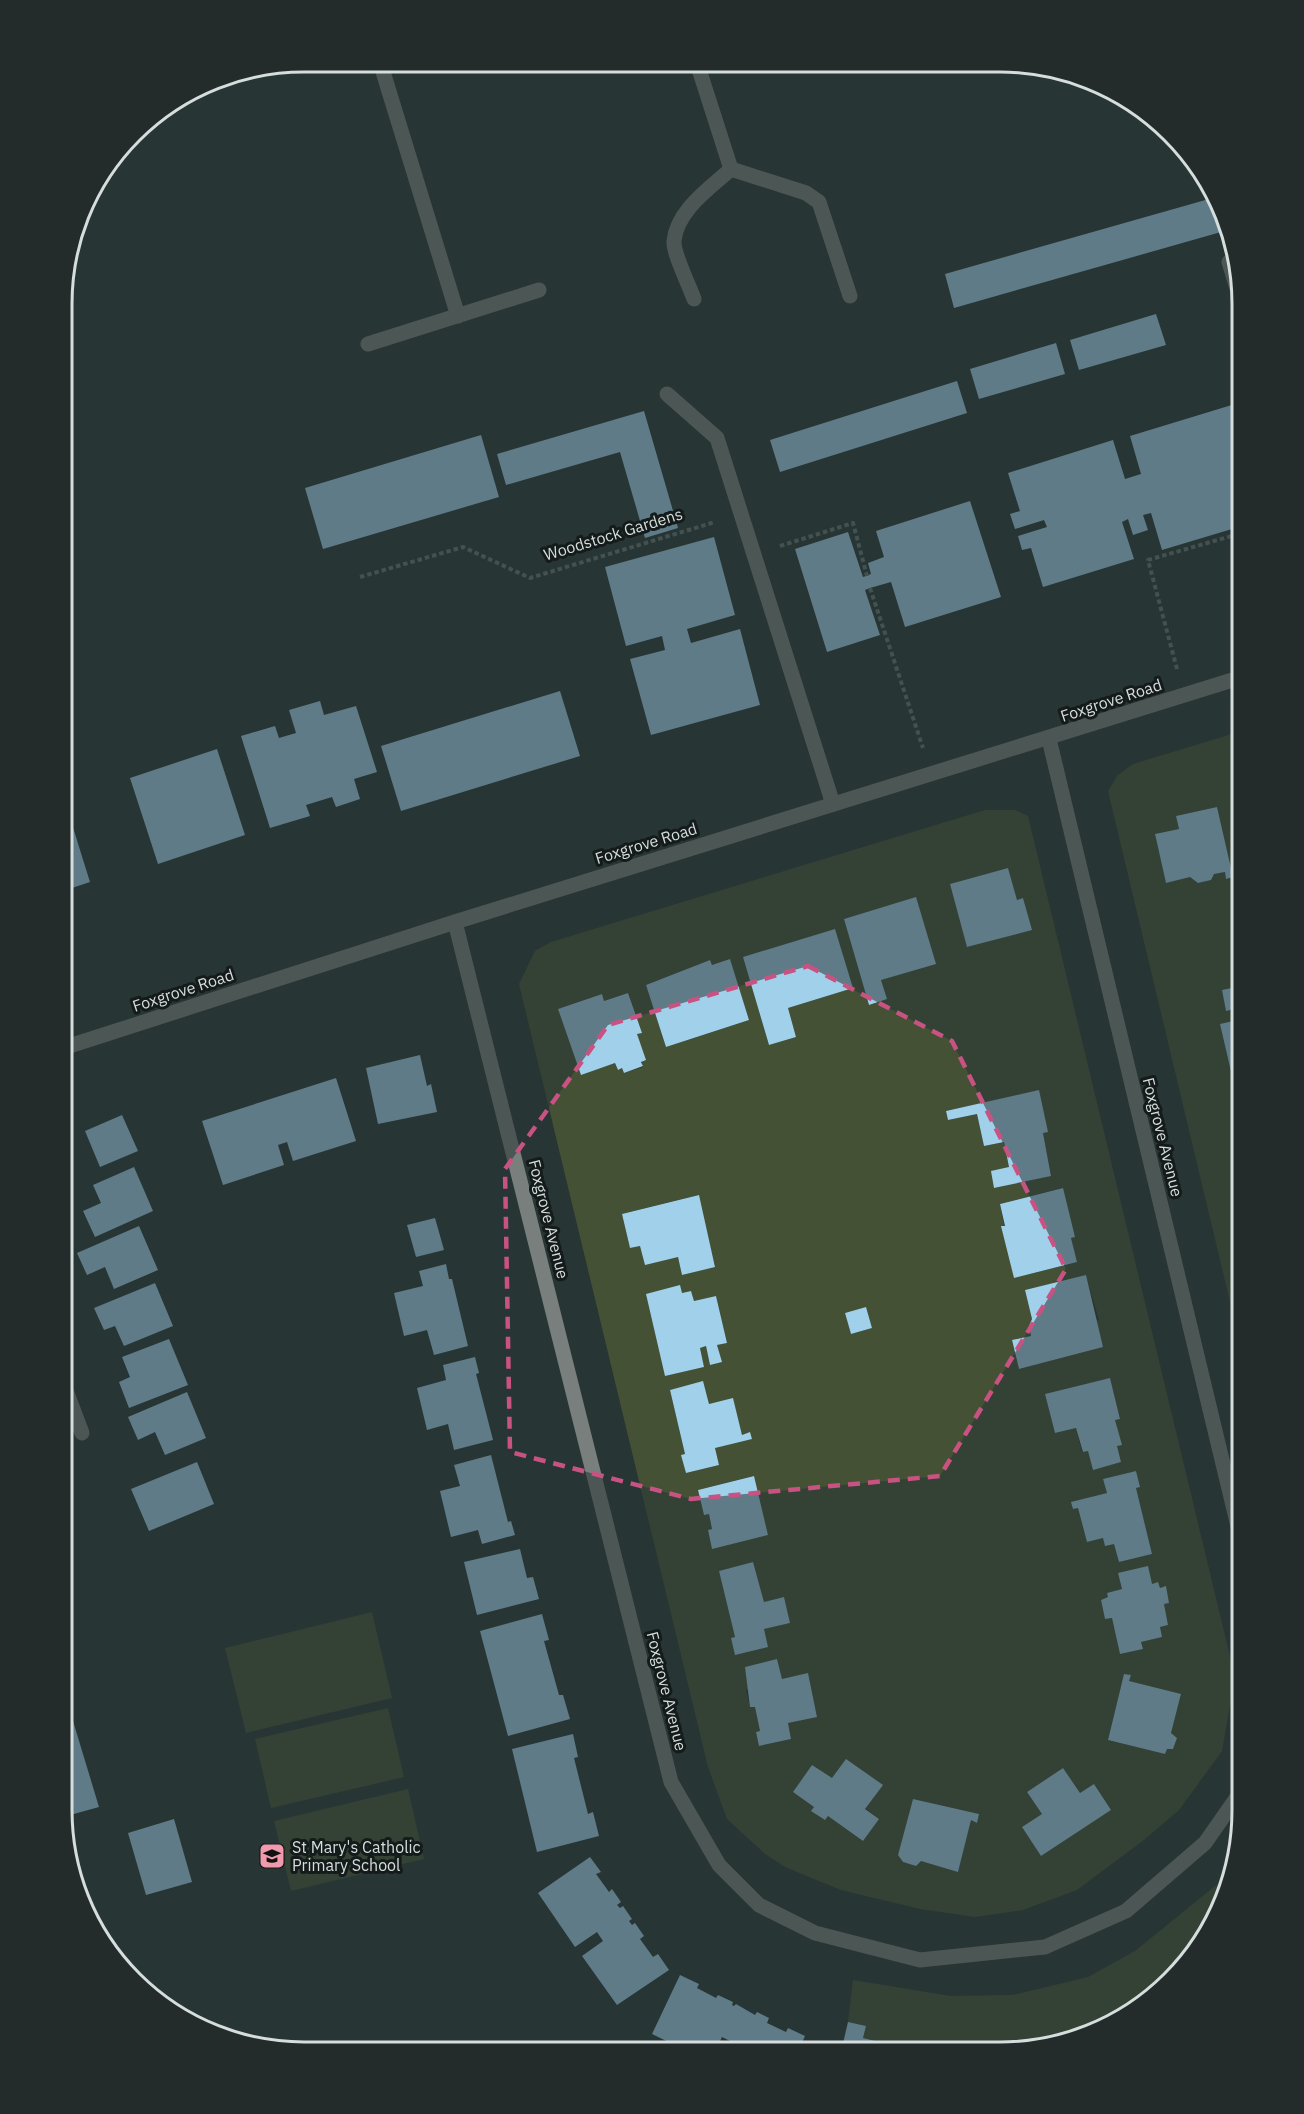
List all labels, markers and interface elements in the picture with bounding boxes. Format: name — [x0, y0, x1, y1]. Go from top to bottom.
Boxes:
street label: Woodstock Gardens — [541, 503, 685, 565]
street label: Foxgrove Road — [1058, 674, 1164, 726]
street label: Foxgrove Road — [593, 818, 699, 868]
street label: Foxgrove Road — [130, 964, 236, 1016]
street label: Foxgrove Avenue — [1139, 1075, 1188, 1199]
street label: Foxgrove Avenue — [525, 1157, 574, 1281]
street label: Foxgrove Avenue — [643, 1629, 692, 1753]
place label: St Mary's Catholic Primary School — [292, 1837, 421, 1875]
school or university icon: St Mary's Catholic Primary School — [257, 1841, 287, 1871]

